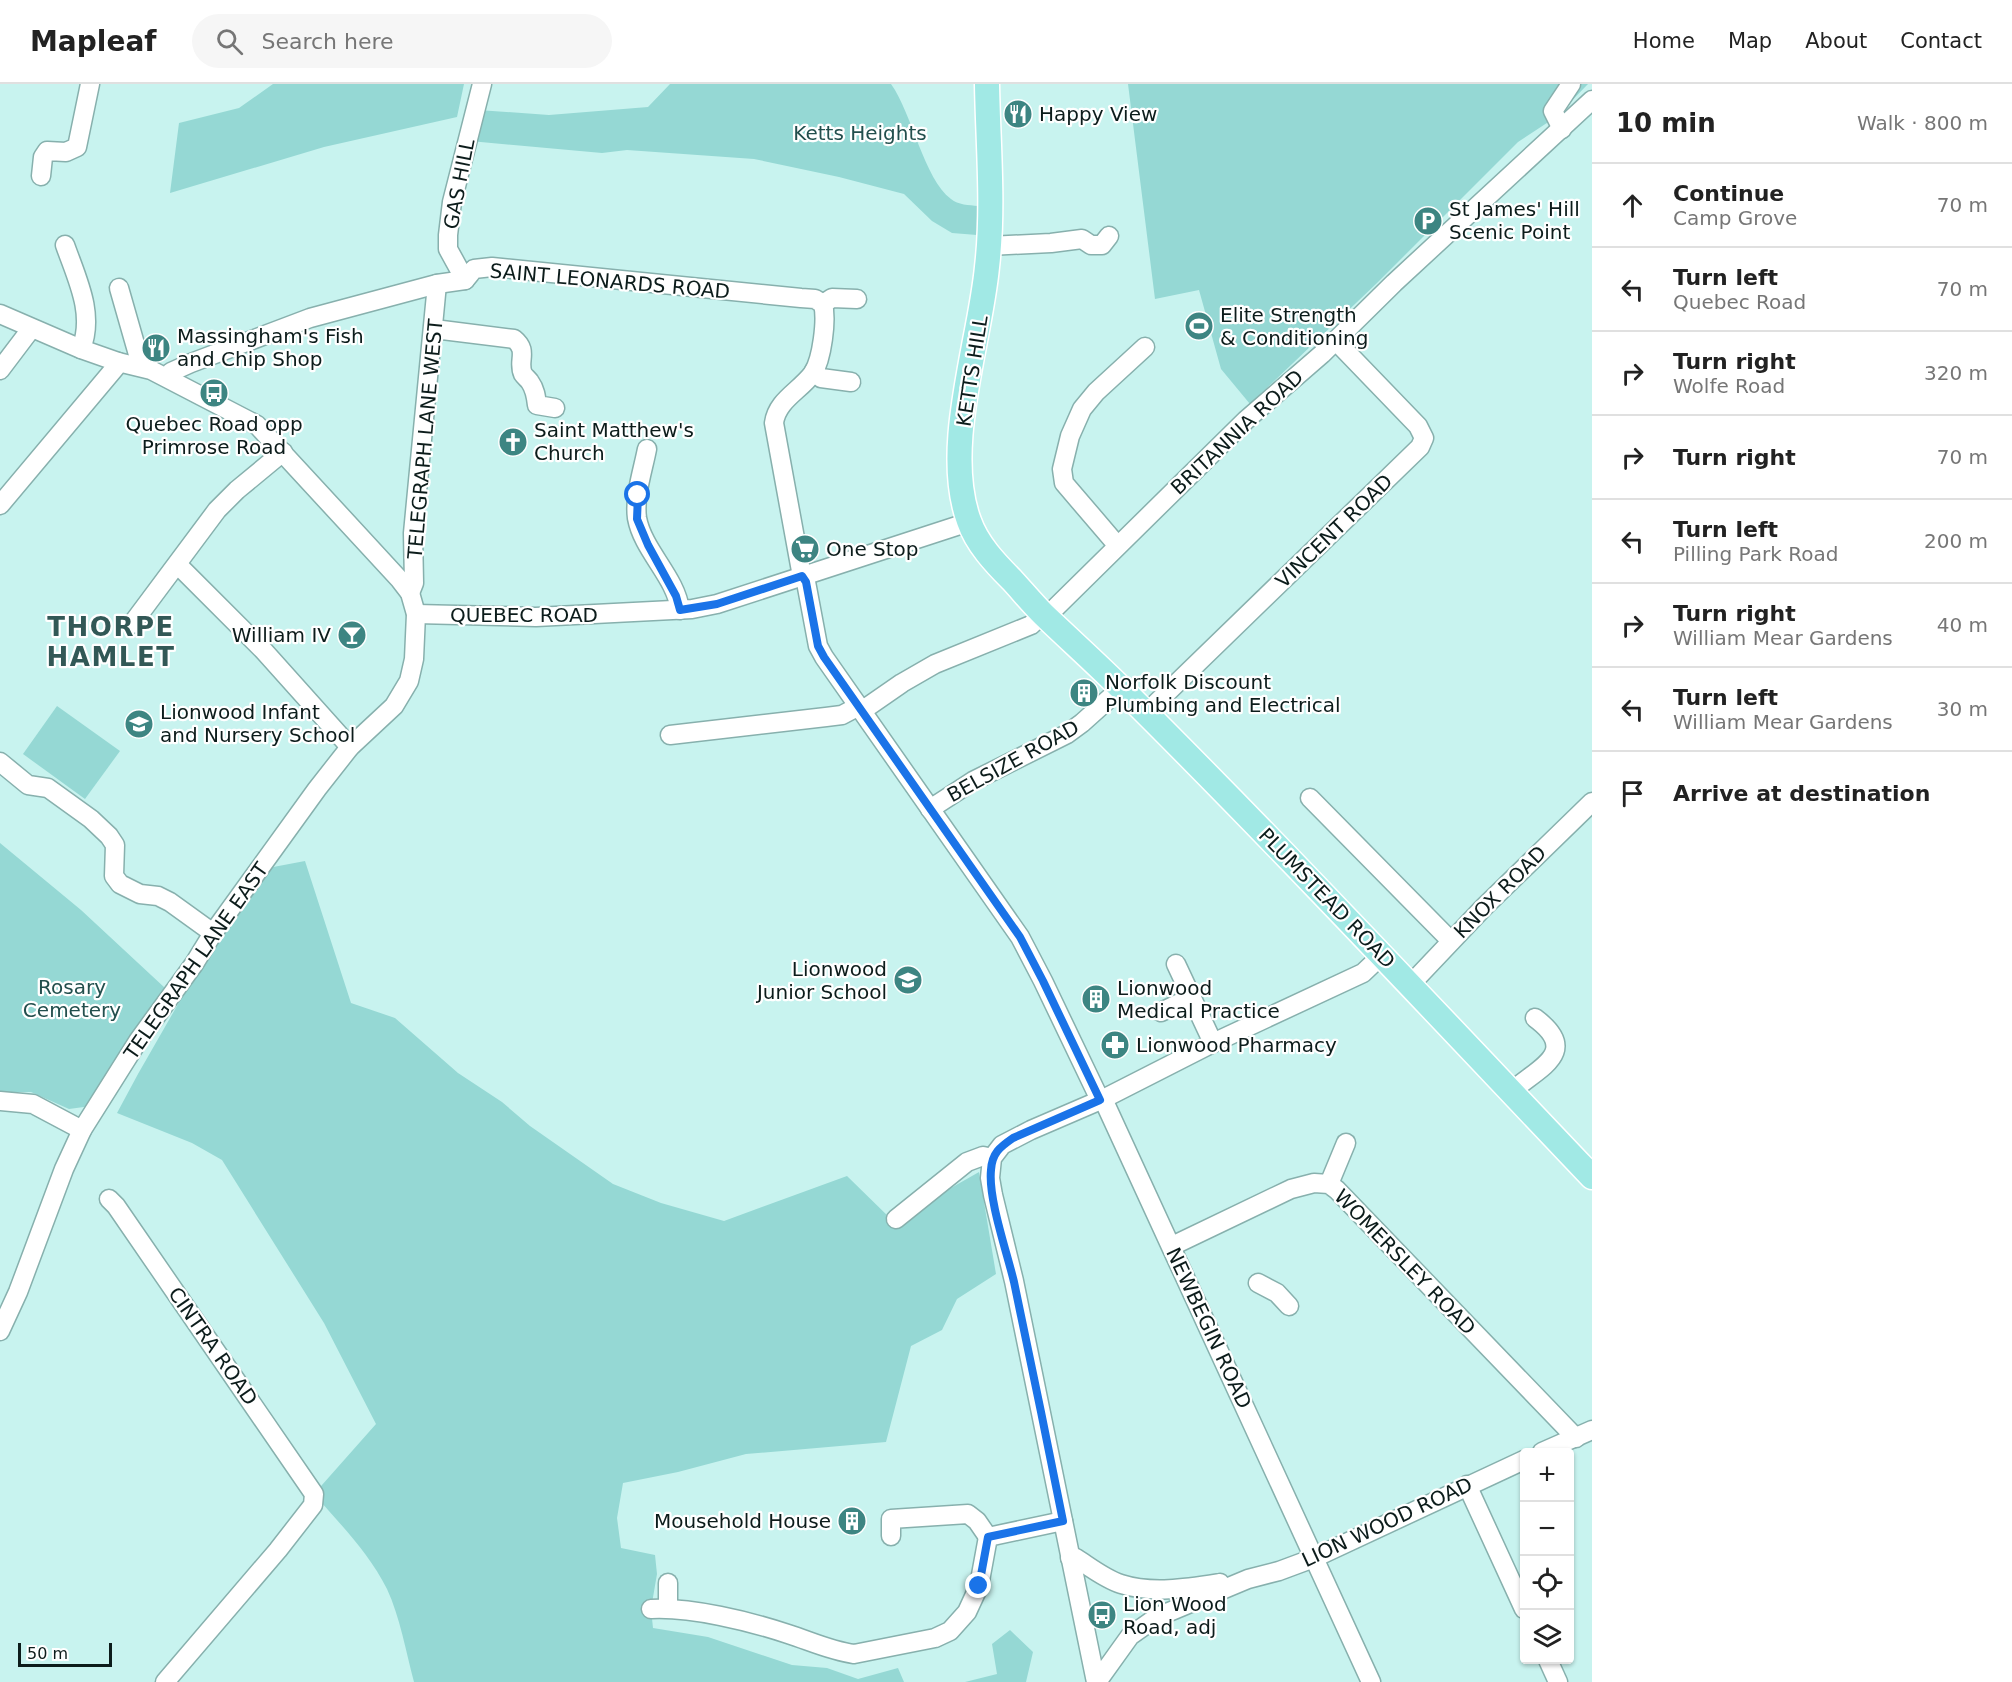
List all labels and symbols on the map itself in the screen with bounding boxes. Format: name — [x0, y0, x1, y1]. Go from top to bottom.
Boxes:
restaurant icon: Happy View — [1002, 98, 1034, 130]
place label: Happy View — [1039, 102, 1157, 126]
park label: Ketts Heights — [793, 121, 927, 145]
street label: GAS HILL — [438, 136, 480, 231]
place label: St James' Hill Scenic Point — [1449, 197, 1580, 244]
parking icon: St James' Hill Scenic Point — [1412, 205, 1444, 237]
street label: SAINT LEONARDS ROAD — [489, 259, 731, 303]
place label: Elite Strength & Conditioning — [1220, 303, 1368, 350]
sports icon: Elite Strength & Conditioning — [1183, 310, 1215, 342]
street label: KETTS HILL — [951, 313, 993, 428]
street label: TELEGRAPH LANE WEST — [402, 317, 448, 561]
place label: Massingham's Fish and Chip Shop — [177, 324, 364, 371]
restaurant icon: Massingham's Fish and Chip Shop — [140, 332, 172, 364]
street label: BRITANNIA ROAD — [1166, 365, 1308, 499]
bus stop icon: Quebec Road opp Primrose Road — [198, 377, 230, 409]
place label: Quebec Road opp Primrose Road — [125, 412, 303, 459]
place label: Saint Matthew's Church — [534, 418, 694, 465]
church icon: Saint Matthew's Church — [497, 426, 529, 458]
street label: VINCENT ROAD — [1271, 469, 1397, 593]
route start — [624, 481, 650, 507]
supermarket icon: One Stop — [789, 533, 821, 565]
place label: One Stop — [826, 537, 919, 561]
street label: QUEBEC ROAD — [450, 603, 598, 627]
district label: THORPE HAMLET — [47, 612, 175, 672]
bar icon: William IV — [336, 619, 368, 651]
place label: William IV — [232, 623, 331, 647]
place label: Norfolk Discount Plumbing and Electrical — [1105, 670, 1341, 717]
building icon: Norfolk Discount Plumbing and Electrical — [1068, 677, 1100, 709]
place label: Lionwood Infant and Nursery School — [160, 700, 355, 747]
school or university icon: Lionwood Infant and Nursery School — [123, 708, 155, 740]
street label: BELSIZE ROAD — [943, 715, 1083, 807]
street label: PLUMSTEAD ROAD — [1254, 823, 1400, 973]
street label: KNOX ROAD — [1449, 841, 1551, 943]
street label: TELEGRAPH LANE EAST — [118, 857, 274, 1065]
place label: Lionwood Junior School — [755, 957, 887, 1004]
school or university icon: Lionwood Junior School — [892, 964, 924, 996]
park label: Rosary Cemetery — [23, 975, 121, 1022]
place label: Lionwood Medical Practice — [1117, 976, 1280, 1023]
building icon: Lionwood Medical Practice — [1080, 983, 1112, 1015]
pharmacy icon: Lionwood Pharmacy — [1099, 1029, 1131, 1061]
place label: Lionwood Pharmacy — [1136, 1033, 1337, 1057]
street label: WOMERSLEY ROAD — [1329, 1184, 1481, 1340]
street label: NEWBEGIN ROAD — [1161, 1244, 1257, 1412]
street label: CINTRA ROAD — [163, 1282, 263, 1410]
street label: LION WOOD ROAD — [1298, 1472, 1476, 1572]
building icon: Mousehold House — [836, 1505, 868, 1537]
place label: Mousehold House — [654, 1509, 831, 1533]
route end — [965, 1572, 991, 1598]
place label: Lion Wood Road, adj — [1123, 1592, 1227, 1639]
bus stop icon: Lion Wood Road, adj — [1086, 1599, 1118, 1631]
scale bar — [18, 1640, 112, 1668]

